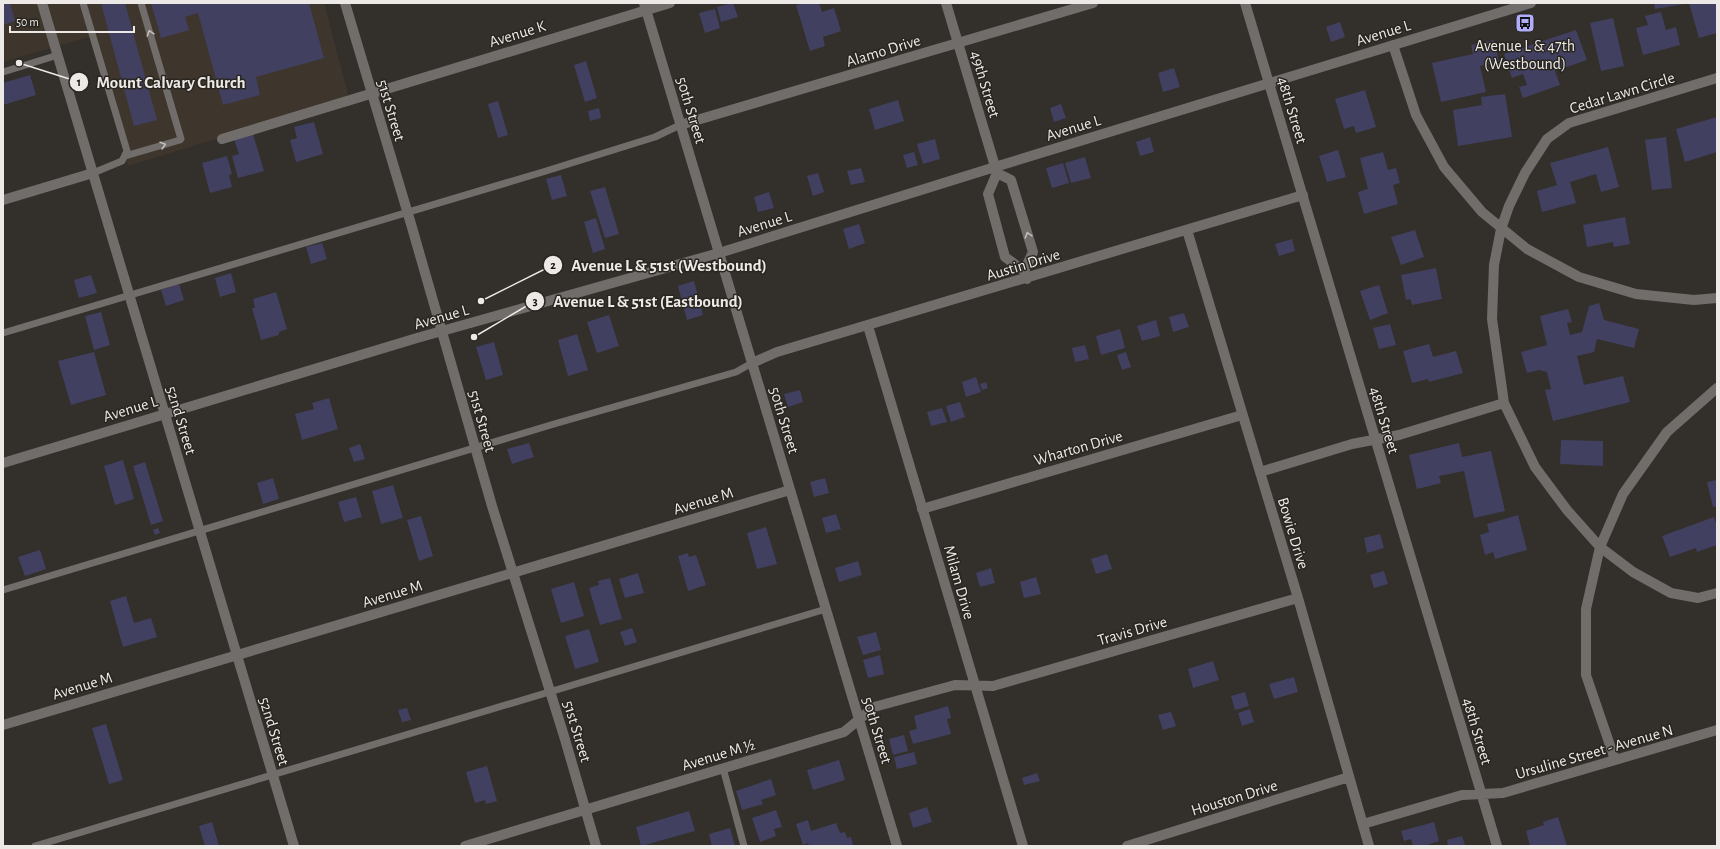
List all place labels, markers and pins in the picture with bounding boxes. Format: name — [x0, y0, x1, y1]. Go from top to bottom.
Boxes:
bus stop icon: Avenue L & 47th (Westbound) — [1514, 12, 1536, 34]
place label: Avenue L & 47th (Westbound) — [1475, 38, 1575, 72]
callout: Mount Calvary Church — [69, 67, 254, 96]
callout: Avenue L & 51st (Westbound) — [543, 250, 775, 279]
callout: Avenue L & 51st (Eastbound) — [525, 286, 751, 315]

